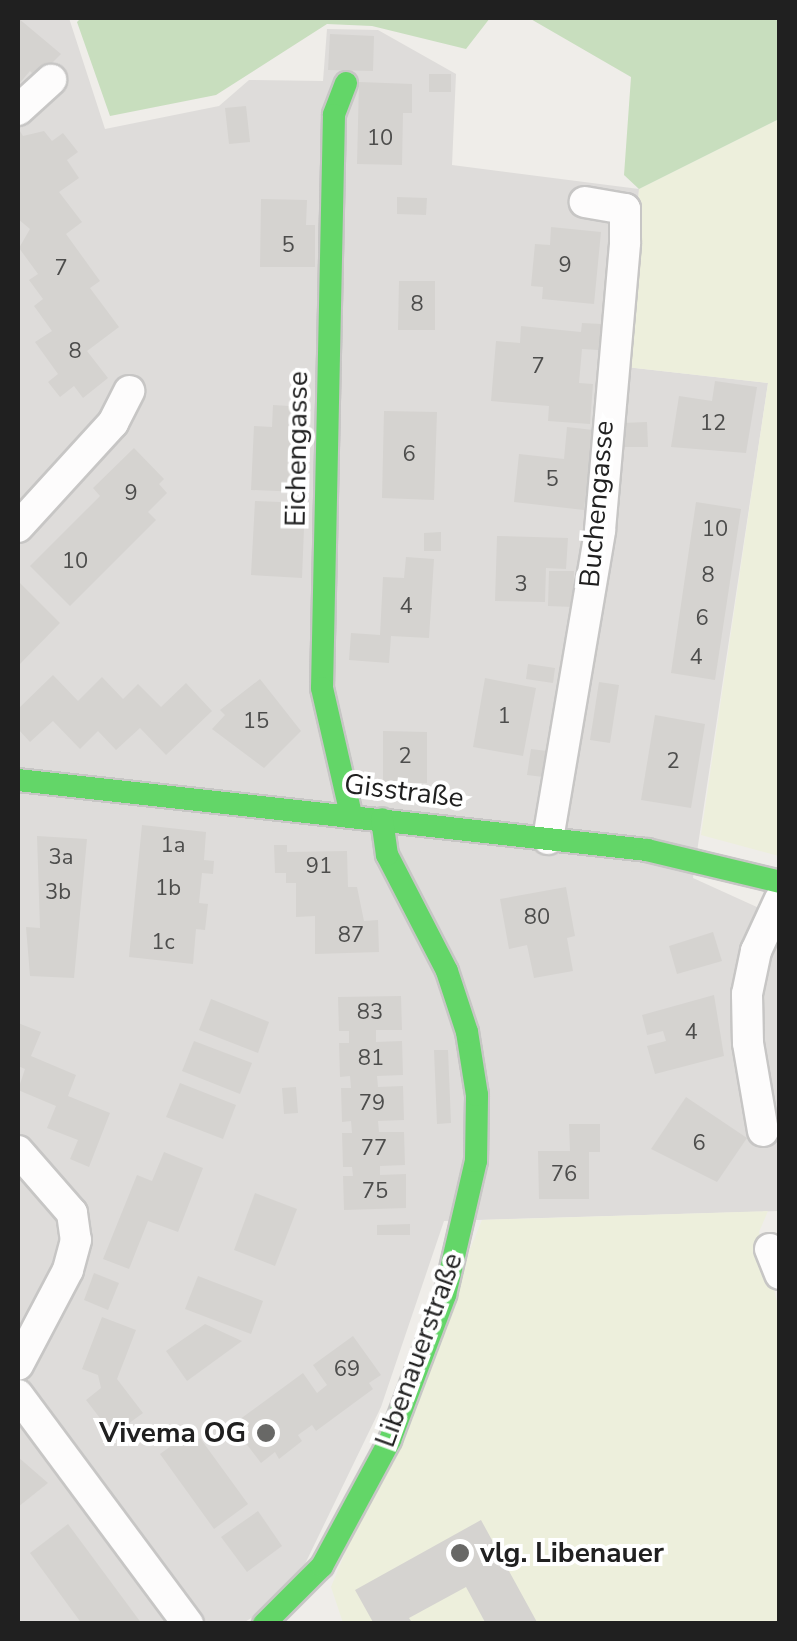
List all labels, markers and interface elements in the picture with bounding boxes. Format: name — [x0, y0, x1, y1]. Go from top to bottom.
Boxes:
house number: 10 — [367, 126, 393, 152]
house number: 5 — [281, 233, 295, 259]
house number: 9 — [558, 253, 572, 279]
house number: 7 — [54, 256, 68, 282]
house number: 8 — [410, 292, 424, 318]
house number: 8 — [68, 339, 82, 365]
house number: 7 — [531, 354, 545, 380]
street label: Eichengasse — [279, 371, 315, 527]
house number: 12 — [700, 411, 726, 437]
street label: Buchengasse — [573, 419, 621, 589]
house number: 6 — [402, 442, 416, 468]
house number: 5 — [545, 467, 559, 493]
house number: 9 — [124, 481, 138, 507]
house number: 10 — [702, 517, 728, 543]
house number: 10 — [62, 549, 88, 575]
house number: 8 — [701, 563, 715, 589]
house number: 3 — [514, 572, 528, 598]
house number: 4 — [399, 594, 413, 620]
house number: 6 — [695, 606, 709, 632]
house number: 4 — [689, 645, 703, 671]
house number: 1 — [497, 704, 511, 730]
house number: 15 — [243, 709, 269, 735]
house number: 2 — [398, 744, 412, 770]
house number: 2 — [666, 749, 680, 775]
street label: Gisstraße — [342, 767, 466, 815]
house number: 1a — [161, 833, 185, 859]
house number: 3a — [49, 845, 73, 871]
house number: 91 — [306, 854, 332, 880]
house number: 1b — [155, 876, 181, 902]
house number: 3b — [45, 880, 71, 906]
house number: 80 — [524, 905, 550, 931]
house number: 87 — [338, 923, 364, 949]
house number: 1c — [151, 930, 175, 956]
house number: 83 — [357, 1000, 383, 1026]
house number: 4 — [684, 1020, 698, 1046]
house number: 81 — [358, 1046, 384, 1072]
house number: 79 — [359, 1091, 385, 1117]
house number: 6 — [692, 1131, 706, 1157]
house number: 77 — [361, 1136, 387, 1162]
house number: 76 — [551, 1162, 577, 1188]
house number: 75 — [362, 1179, 388, 1205]
street label: Libenauerstraße — [368, 1248, 470, 1452]
house number: 69 — [334, 1357, 360, 1383]
place label: Vivema OG — [99, 1416, 246, 1450]
marker: Vivema OG — [255, 1422, 277, 1444]
place label: vlg. Libenauer — [480, 1536, 664, 1570]
marker: vlg. Libenauer — [449, 1542, 471, 1564]

